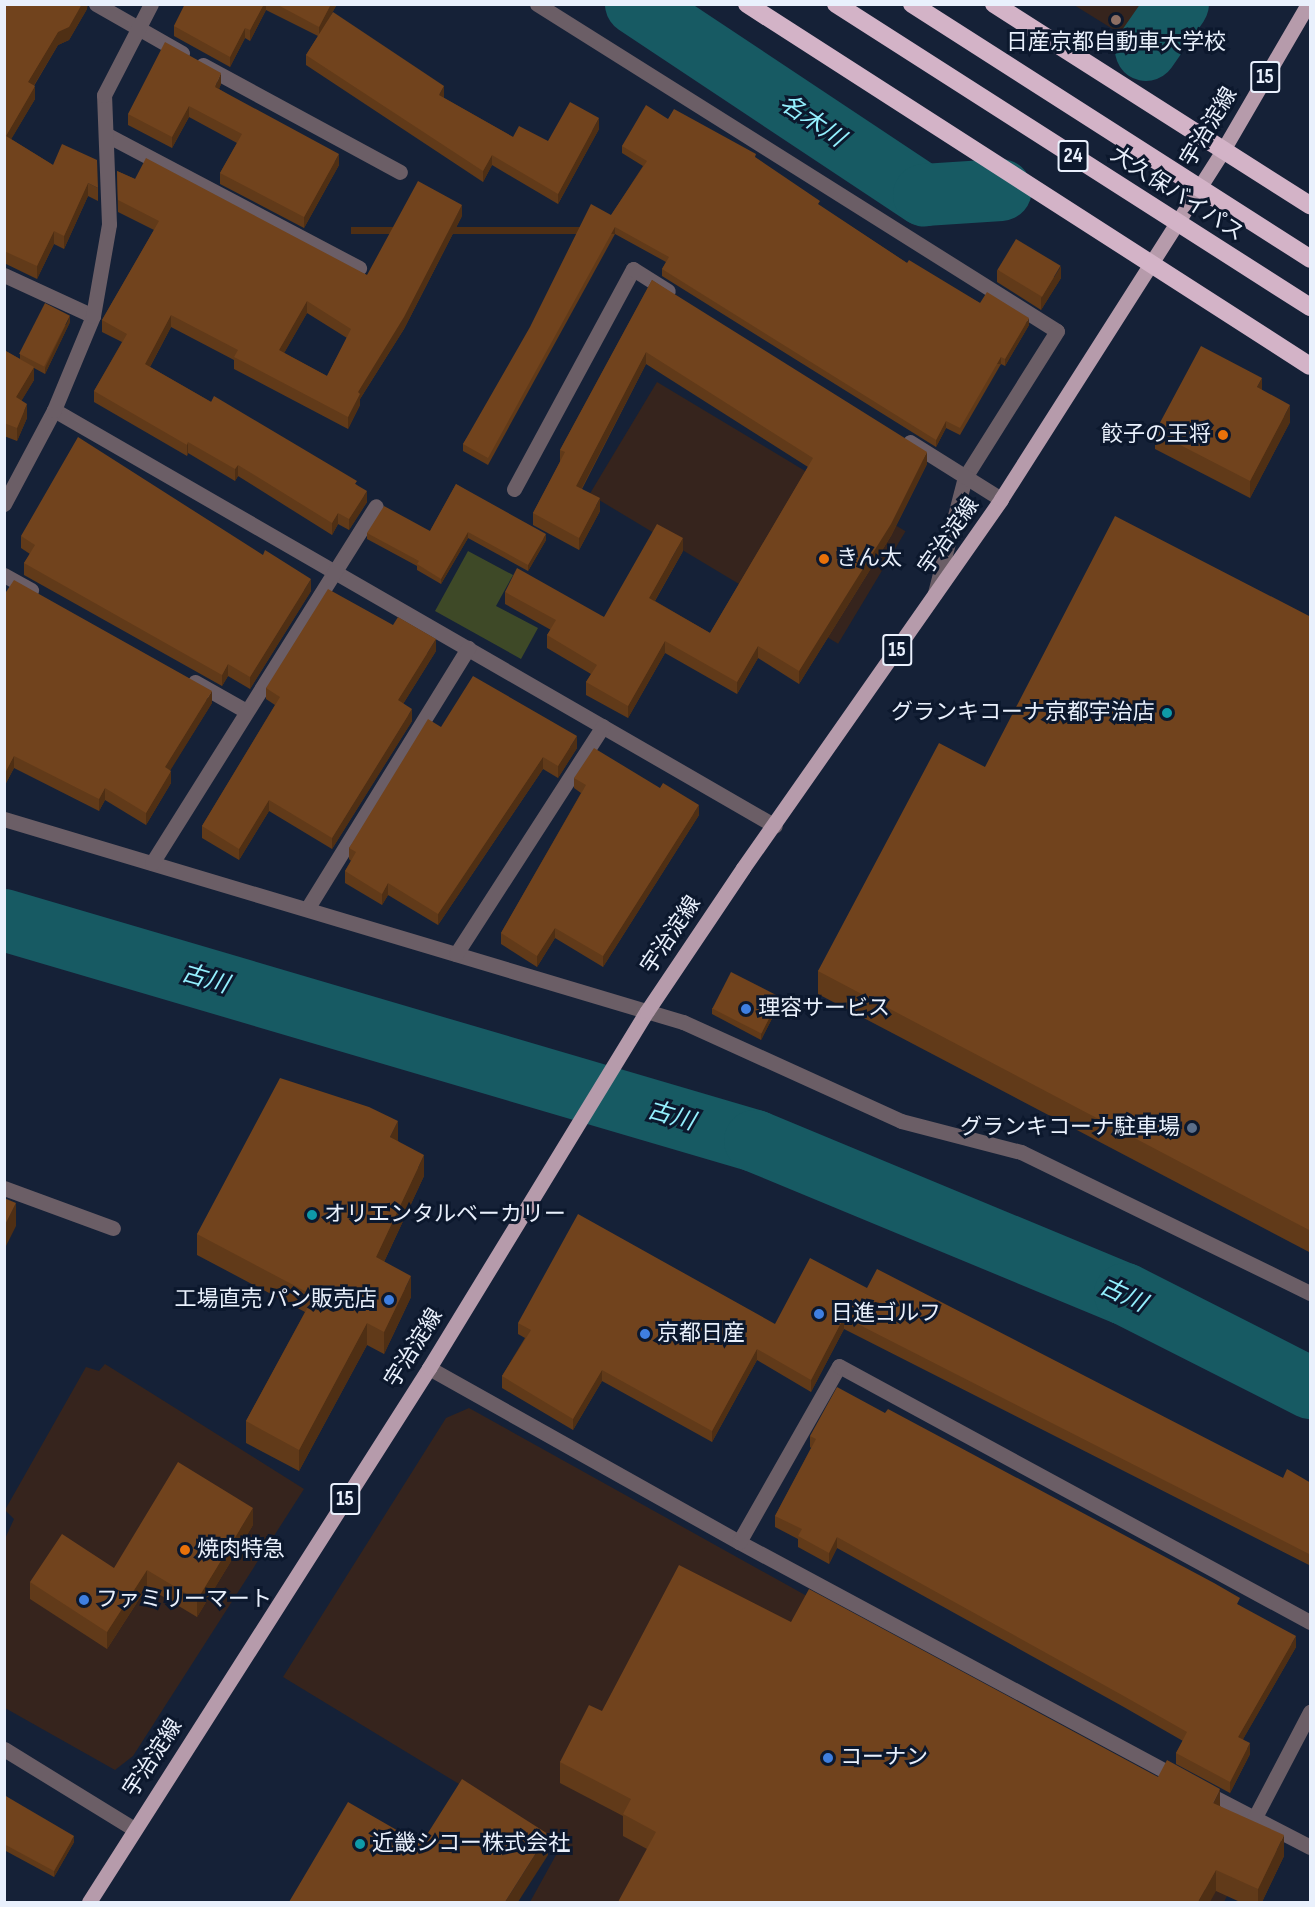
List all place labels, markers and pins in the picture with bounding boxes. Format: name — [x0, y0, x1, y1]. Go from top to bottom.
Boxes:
marker: 日産京都自動車大学校 — [1109, 13, 1123, 27]
place label: 日産京都自動車大学校 — [1006, 30, 1226, 56]
place label: 餃子の王将 — [1101, 422, 1211, 448]
marker: 餃子の王将 — [1216, 428, 1230, 442]
place label: きん太 — [836, 546, 902, 572]
marker: きん太 — [817, 552, 831, 566]
place label: グランキコーナ京都宇治店 — [891, 700, 1155, 726]
marker: グランキコーナ京都宇治店 — [1160, 706, 1174, 720]
place label: 理容サービス — [758, 996, 890, 1022]
marker: 理容サービス — [739, 1002, 753, 1016]
place label: グランキコーナ駐車場 — [960, 1115, 1180, 1141]
marker: グランキコーナ駐車場 — [1185, 1121, 1199, 1135]
place label: オリエンタルベーカリー — [324, 1202, 566, 1228]
marker: オリエンタルベーカリー — [305, 1208, 319, 1222]
place label: 工場直売 パン販売店 — [176, 1287, 377, 1313]
marker: 工場直売 パン販売店 — [382, 1293, 396, 1307]
place label: 日進ゴルフ — [831, 1301, 941, 1327]
marker: 日進ゴルフ — [812, 1307, 826, 1321]
place label: 京都日産 — [657, 1321, 745, 1347]
marker: 京都日産 — [638, 1327, 652, 1341]
place label: 焼肉特急 — [197, 1537, 285, 1563]
marker: 焼肉特急 — [178, 1543, 192, 1557]
place label: ファミリーマート — [96, 1587, 272, 1613]
marker: ファミリーマート — [77, 1593, 91, 1607]
place label: コーナン — [840, 1745, 928, 1771]
marker: コーナン — [821, 1751, 835, 1765]
place label: 近畿シコー株式会社 — [372, 1831, 570, 1857]
marker: 近畿シコー株式会社 — [353, 1837, 367, 1851]

